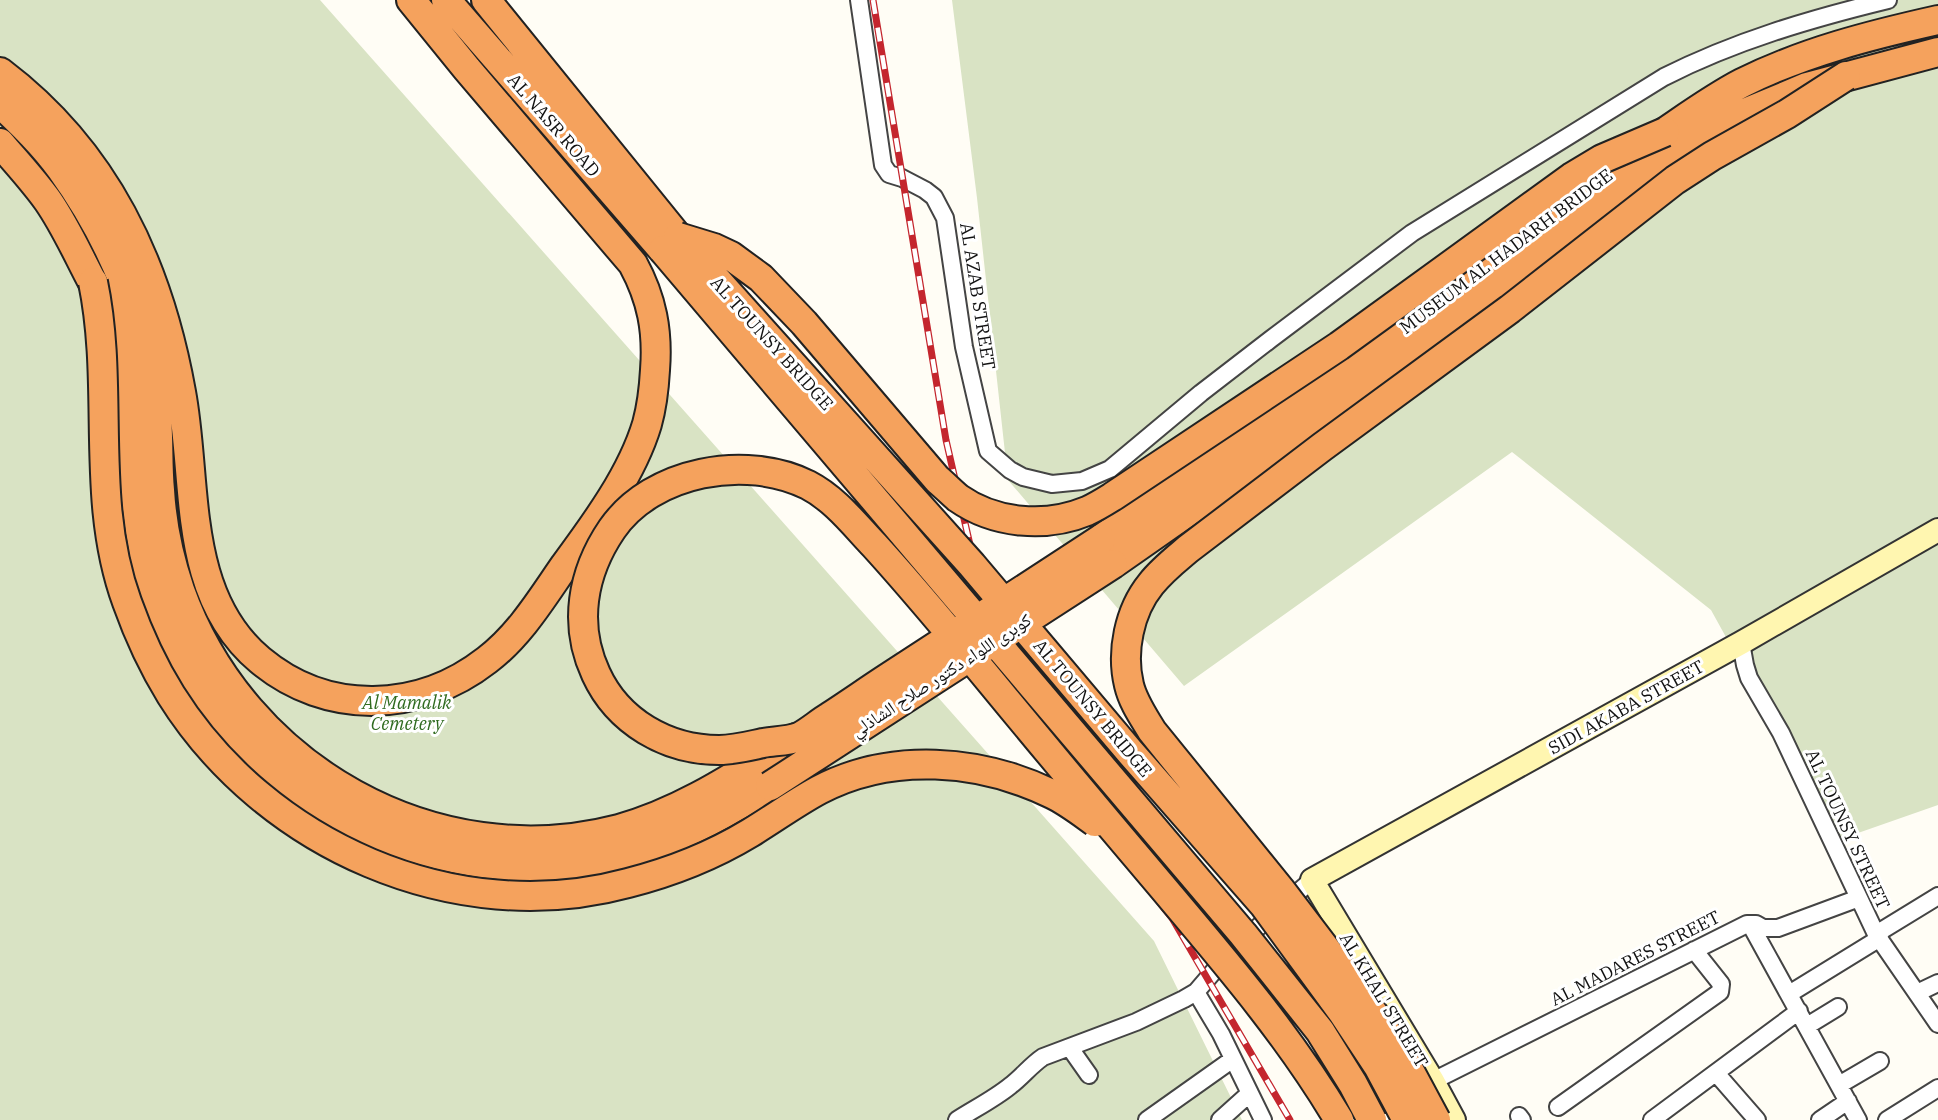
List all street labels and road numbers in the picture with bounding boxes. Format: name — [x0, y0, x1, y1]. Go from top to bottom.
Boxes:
street label: AL NASR ROAD — [503, 69, 605, 181]
street label: MUSEUM AL HADARH BRIDGE — [1395, 163, 1617, 339]
street label: AL AZAB STREET — [955, 221, 1001, 371]
street label: AL TOUNSY BRIDGE — [706, 271, 838, 415]
street label: كوبرى اللواء دكتور صلاح الشاذلي — [846, 608, 1038, 745]
street label: AL TOUNSY BRIDGE — [1029, 634, 1157, 782]
street label: SIDI AKABA STREET — [1544, 655, 1708, 759]
street label: AL TOUNSY STREET — [1801, 745, 1895, 913]
street label: AL MADARES STREET — [1546, 905, 1724, 1011]
street label: AL KHAL' STREET — [1335, 928, 1433, 1072]

